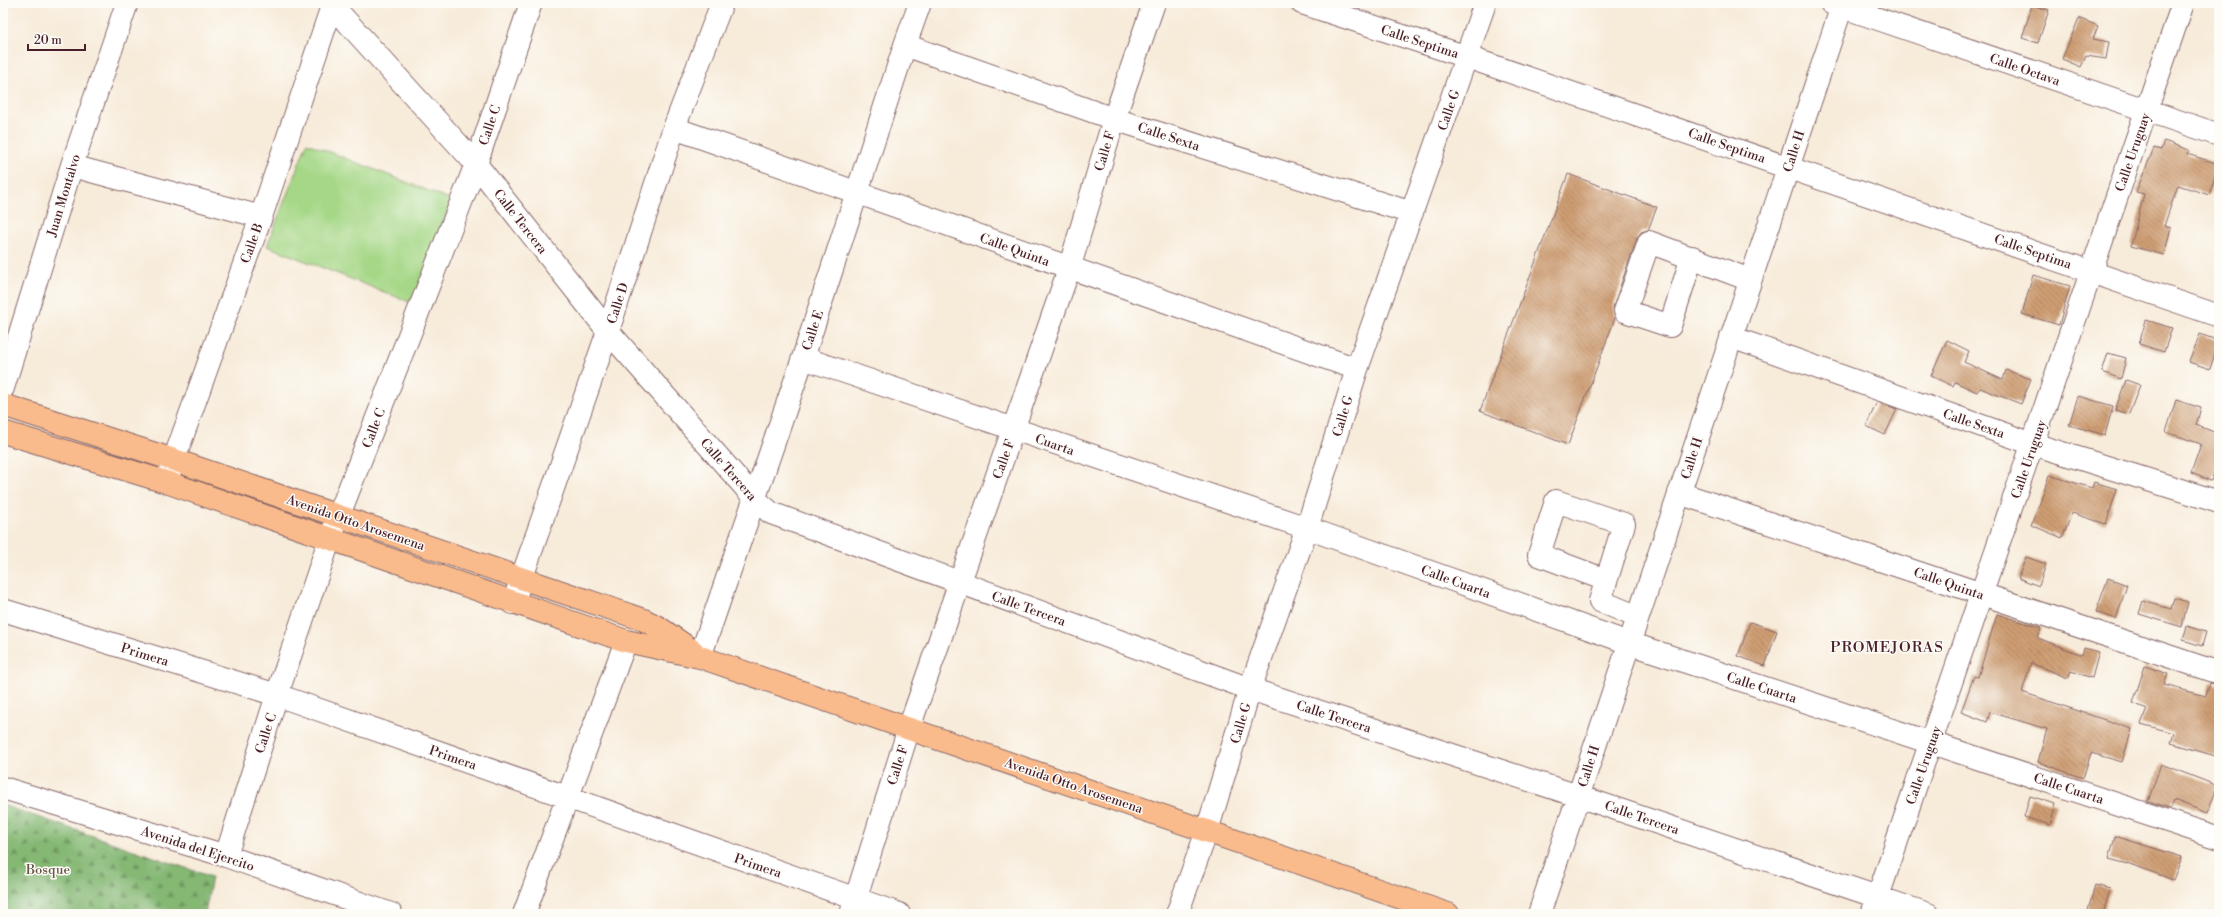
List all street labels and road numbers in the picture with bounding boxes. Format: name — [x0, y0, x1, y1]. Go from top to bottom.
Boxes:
street label: Calle Septima — [1379, 22, 1461, 62]
street label: Calle Octava — [1987, 50, 2062, 90]
street label: Calle G — [1435, 87, 1463, 133]
street label: Calle C — [476, 103, 504, 147]
street label: Calle Uruguay — [2112, 110, 2154, 194]
street label: Calle Sexta — [1136, 119, 1202, 155]
street label: Calle Septima — [1686, 125, 1768, 167]
street label: Calle H — [1780, 128, 1808, 174]
street label: Calle F — [1091, 129, 1119, 173]
street label: Juan Montalvo — [44, 152, 84, 239]
street label: Calle Tercera — [490, 186, 551, 257]
street label: Calle B — [237, 221, 267, 266]
street label: Calle Quinta — [977, 230, 1052, 270]
street label: Calle Septima — [1992, 231, 2074, 273]
street label: Calle D — [604, 281, 632, 326]
street label: Calle E — [799, 308, 827, 352]
street label: Calle G — [1329, 393, 1357, 439]
street label: Calle C — [359, 406, 389, 451]
street label: Calle Sexta — [1941, 406, 2007, 442]
street label: Calle Uruguay — [2008, 417, 2050, 501]
street label: Cuarta — [1033, 431, 1077, 459]
street label: Calle Tercera — [697, 435, 760, 505]
street label: Calle H — [1678, 435, 1706, 481]
street label: Calle F — [989, 437, 1019, 481]
street label: Avenida Otto Arosemena — [283, 491, 427, 554]
street label: Calle Cuarta — [1419, 562, 1493, 602]
street label: Calle Quinta — [1911, 564, 1986, 604]
street label: Calle Tercera — [989, 588, 1068, 630]
street label: Primera — [119, 640, 171, 670]
street label: Calle Cuarta — [1725, 669, 1799, 707]
street label: Calle Tercera — [1294, 697, 1374, 737]
street label: Calle G — [1227, 700, 1255, 746]
street label: Calle C — [252, 711, 280, 755]
street label: Calle Uruguay — [1903, 723, 1945, 807]
street label: Primera — [427, 742, 479, 774]
street label: Calle F — [884, 743, 912, 787]
street label: Calle H — [1575, 743, 1603, 789]
street label: Avenida Otto Arosemena — [1001, 754, 1145, 817]
street label: Calle Cuarta — [2032, 770, 2106, 808]
street label: Calle Tercera — [1602, 798, 1681, 838]
street label: Avenida del Ejercito — [138, 823, 256, 875]
street label: Primera — [732, 850, 784, 882]

